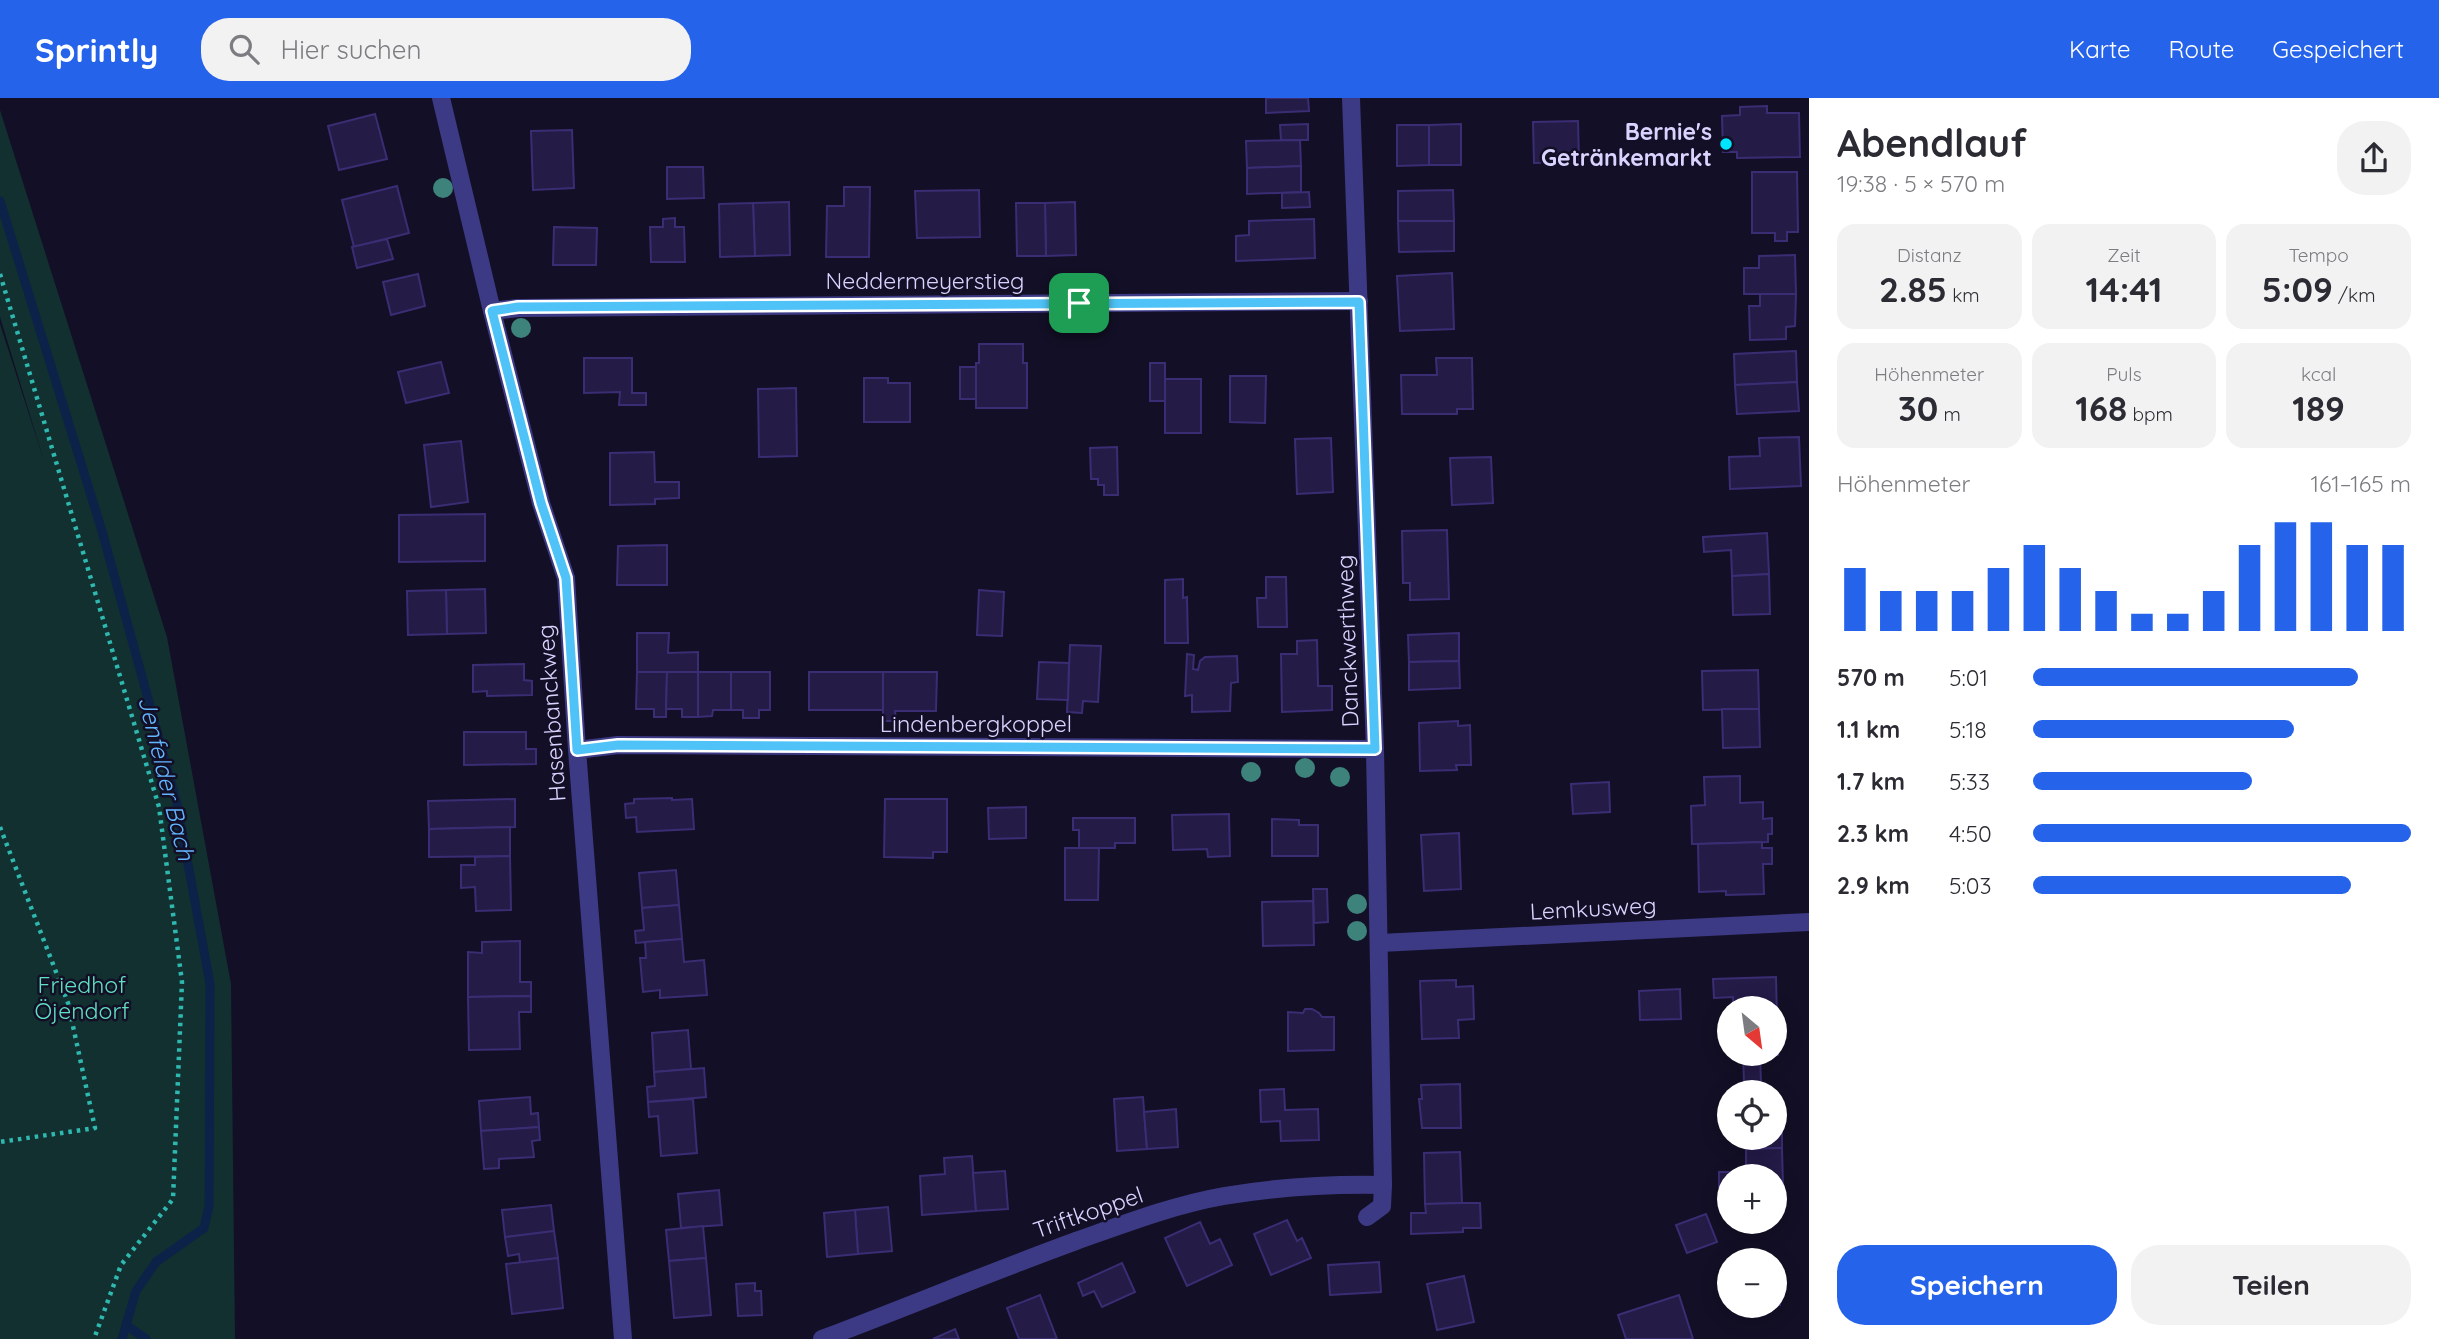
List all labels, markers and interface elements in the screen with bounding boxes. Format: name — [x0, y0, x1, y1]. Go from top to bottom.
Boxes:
search box — [201, 18, 691, 81]
text: Sprintly — [35, 29, 159, 70]
icon: search — [225, 30, 263, 68]
text: Hier suchen — [281, 33, 422, 66]
text: Karte — [2069, 34, 2131, 64]
text: Route — [2169, 34, 2234, 64]
text: Gespeichert — [2272, 34, 2404, 64]
place label: Bernie's Getränkemarkt — [1541, 117, 1712, 172]
text: Abendlauf — [1837, 119, 2027, 167]
button: share — [2337, 121, 2411, 195]
marker: Bernie's Getränkemarkt — [1718, 136, 1734, 152]
text: 19:38 · 5 × 570 m — [1837, 169, 2005, 198]
text: Distanz — [1897, 243, 1962, 267]
text: Zeit — [2107, 243, 2141, 267]
text: Tempo — [2289, 243, 2349, 267]
street label: Neddermeyerstieg — [826, 266, 1024, 295]
text: 2.85 — [1879, 267, 1947, 311]
text: 14:41 — [2086, 267, 2162, 311]
text: 5:09 — [2262, 267, 2333, 311]
pin — [1049, 273, 1109, 333]
text: km — [1947, 283, 1980, 307]
text: /km — [2333, 283, 2376, 307]
icon: arrive — [1060, 284, 1098, 322]
text: Höhenmeter — [1874, 362, 1984, 386]
text: Puls — [2106, 362, 2142, 386]
text: kcal — [2301, 362, 2336, 386]
text: 30 — [1898, 386, 1938, 430]
text: 168 — [2075, 386, 2127, 430]
text: 189 — [2292, 386, 2345, 430]
text: m — [1938, 402, 1961, 426]
text: bpm — [2127, 402, 2173, 426]
text: Höhenmeter — [1837, 469, 1970, 498]
text: 161–165 m — [2310, 469, 2411, 498]
street label: Danckwerthweg — [1329, 554, 1365, 728]
street label: Hasenbanckweg — [530, 623, 572, 803]
text: 570 m — [1837, 663, 1905, 692]
text: 5:01 — [1949, 663, 1988, 692]
water label: Jenfelder Bach — [132, 693, 202, 863]
street label: Lindenbergkoppel — [880, 709, 1072, 738]
text: 1.1 km — [1837, 715, 1900, 744]
text: 5:18 — [1949, 715, 1987, 744]
text: 1.7 km — [1837, 767, 1905, 796]
text: 5:33 — [1949, 767, 1990, 796]
text: 2.3 km — [1837, 819, 1909, 848]
text: 4:50 — [1949, 819, 1992, 848]
text: 2.9 km — [1837, 871, 1910, 900]
text: 5:03 — [1949, 871, 1992, 900]
street label: Lemkusweg — [1529, 890, 1657, 926]
park label: Friedhof Öjendorf — [34, 970, 130, 1025]
north arrow — [1717, 996, 1787, 1066]
map controls — [1717, 996, 1787, 1318]
button: locate — [1717, 1080, 1787, 1150]
button: + — [1717, 1164, 1787, 1234]
street label: Triftkoppel — [1029, 1180, 1147, 1244]
button: Speichern — [1837, 1245, 2117, 1325]
button: Teilen — [2131, 1245, 2411, 1325]
button: − — [1717, 1248, 1787, 1318]

